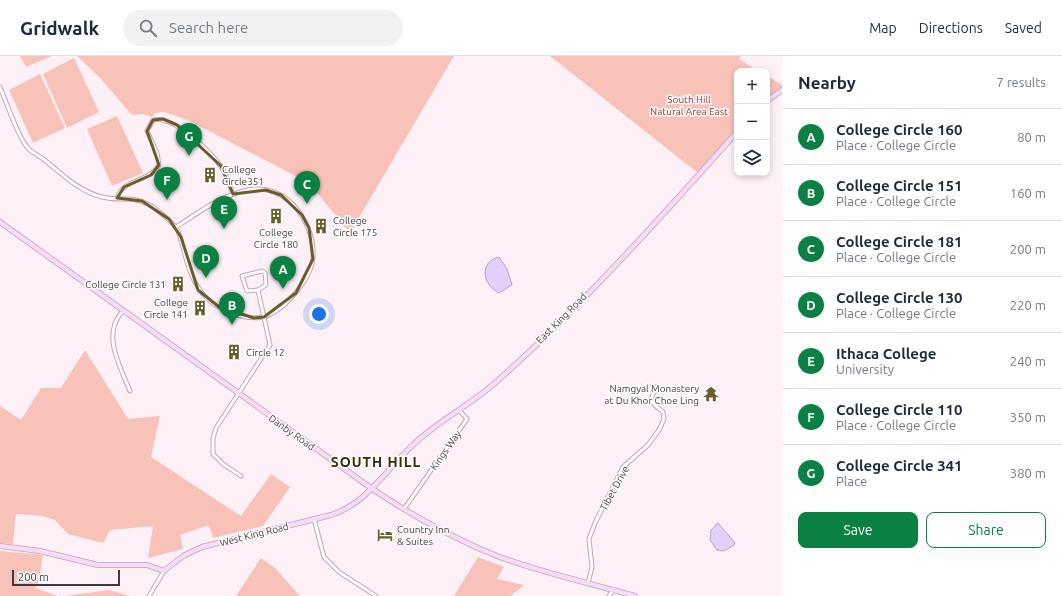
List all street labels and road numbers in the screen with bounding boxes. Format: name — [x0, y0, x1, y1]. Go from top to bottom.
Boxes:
street label: East King Road — [534, 291, 589, 346]
street label: Danby Road — [266, 412, 317, 452]
street label: Kings Way — [428, 428, 463, 472]
street label: Tibet Drive — [598, 464, 631, 513]
street label: West King Road — [218, 521, 290, 548]

